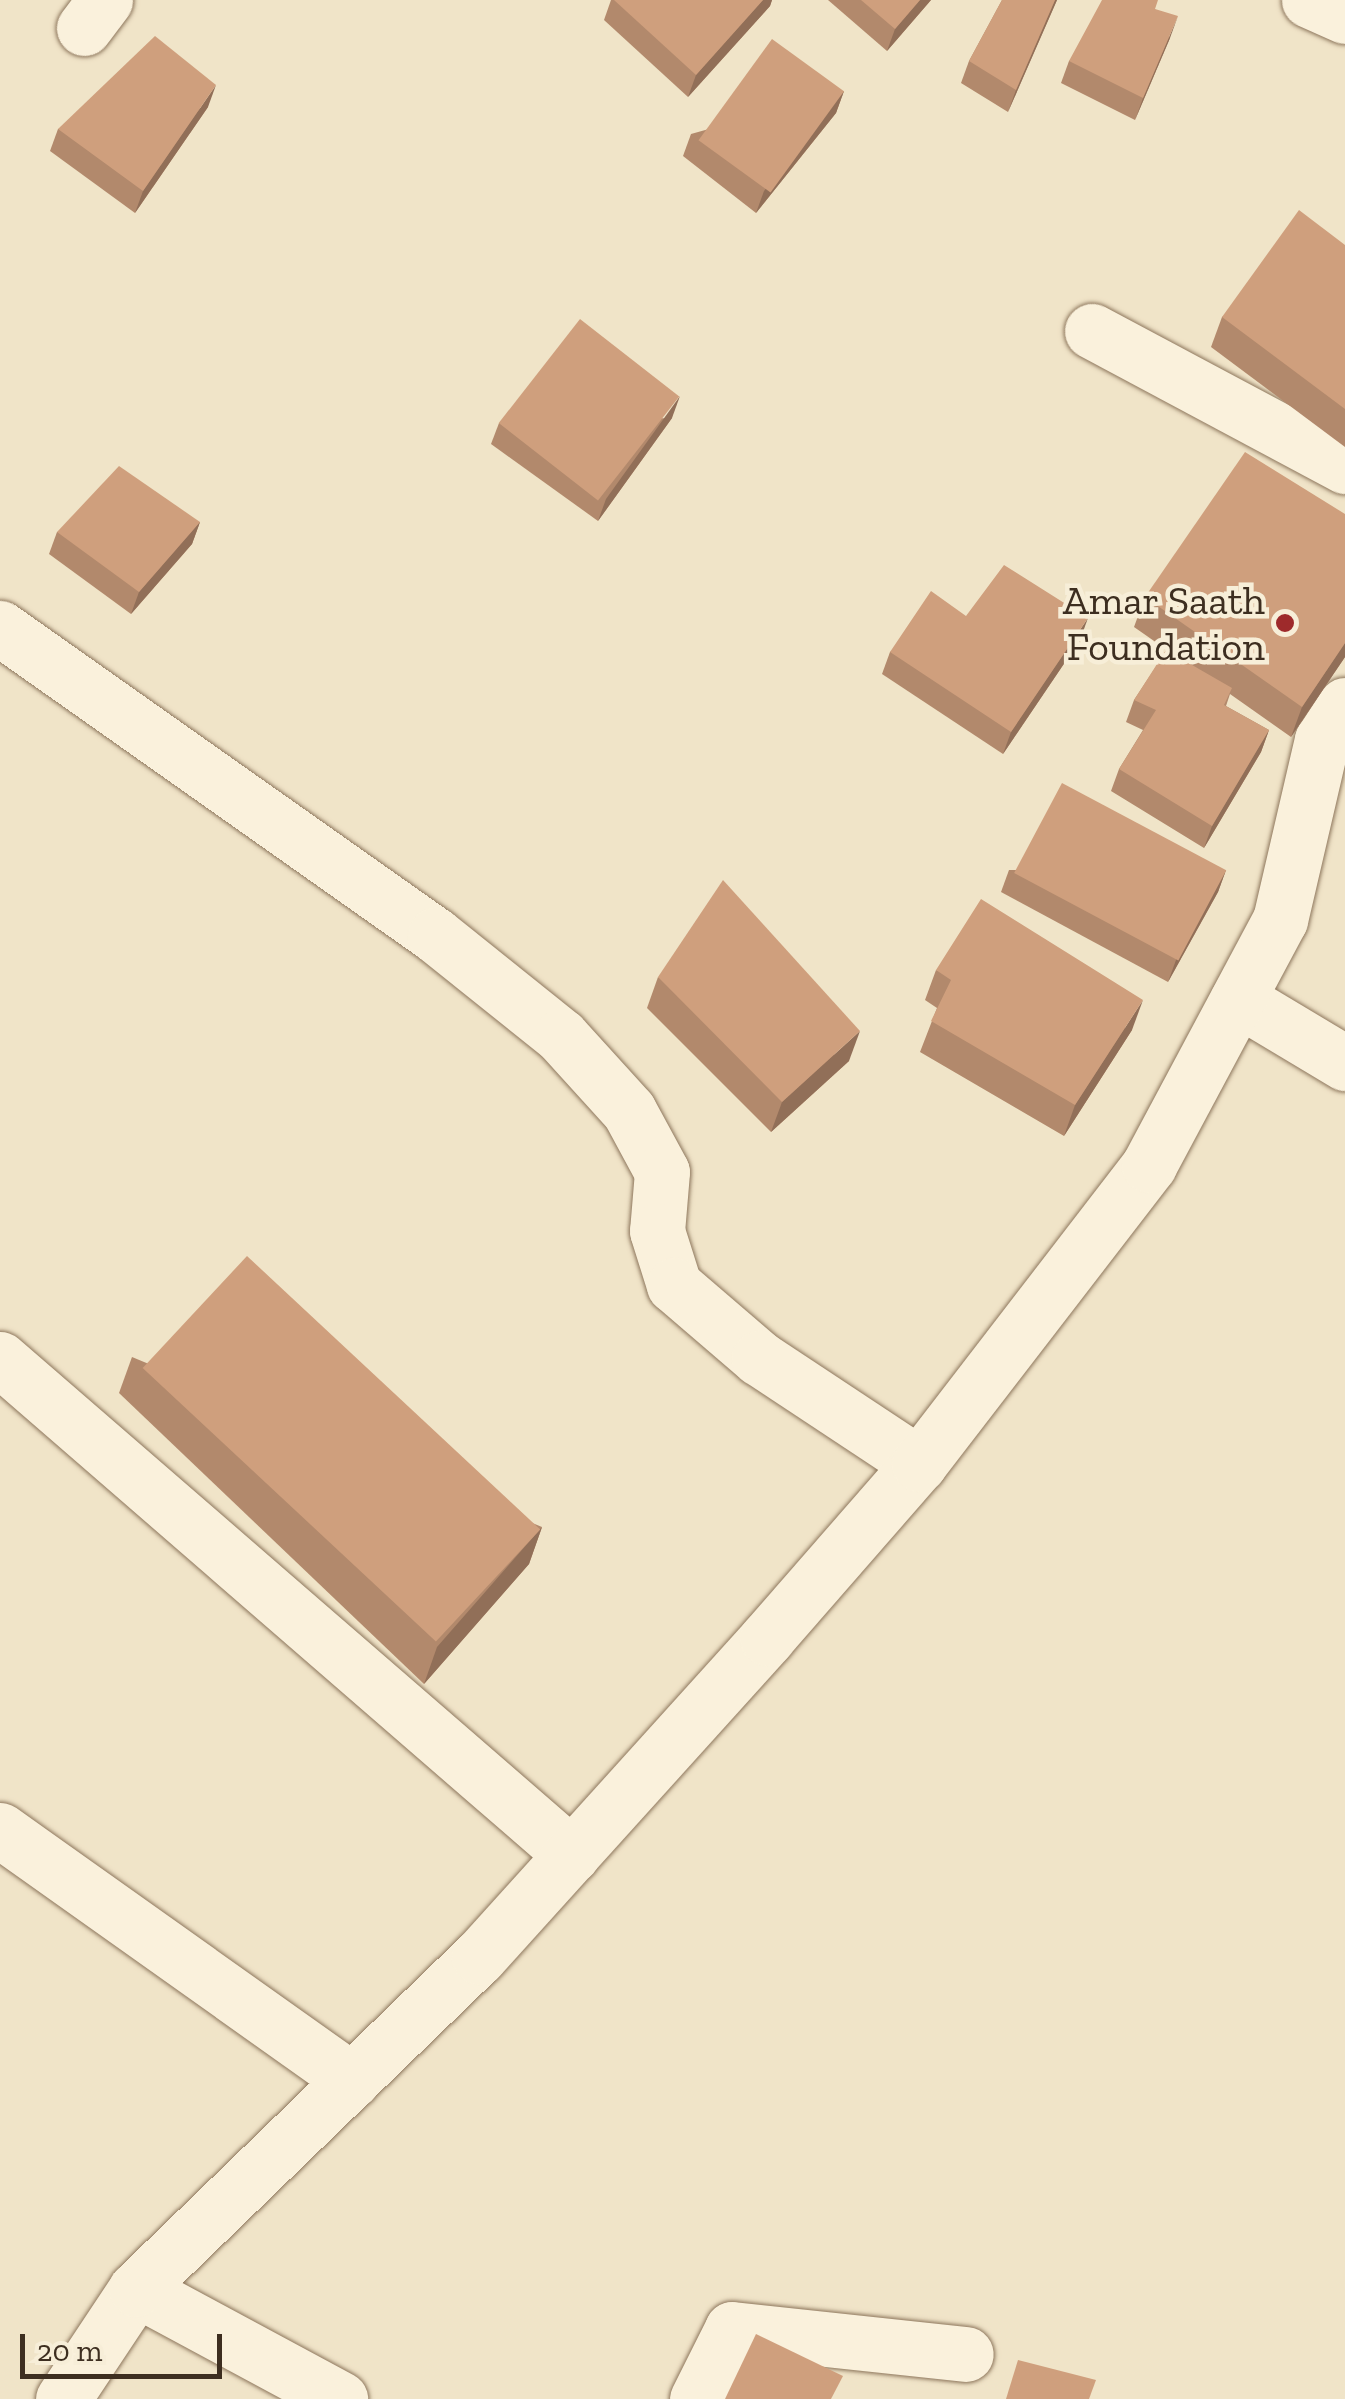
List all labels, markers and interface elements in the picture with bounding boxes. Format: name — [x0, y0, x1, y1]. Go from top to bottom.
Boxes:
place label: Amar Saath Foundation — [1062, 576, 1265, 670]
marker: Amar Saath Foundation — [1274, 612, 1296, 634]
scale bar — [25, 2314, 228, 2376]
text: 20 m — [37, 2333, 102, 2369]

